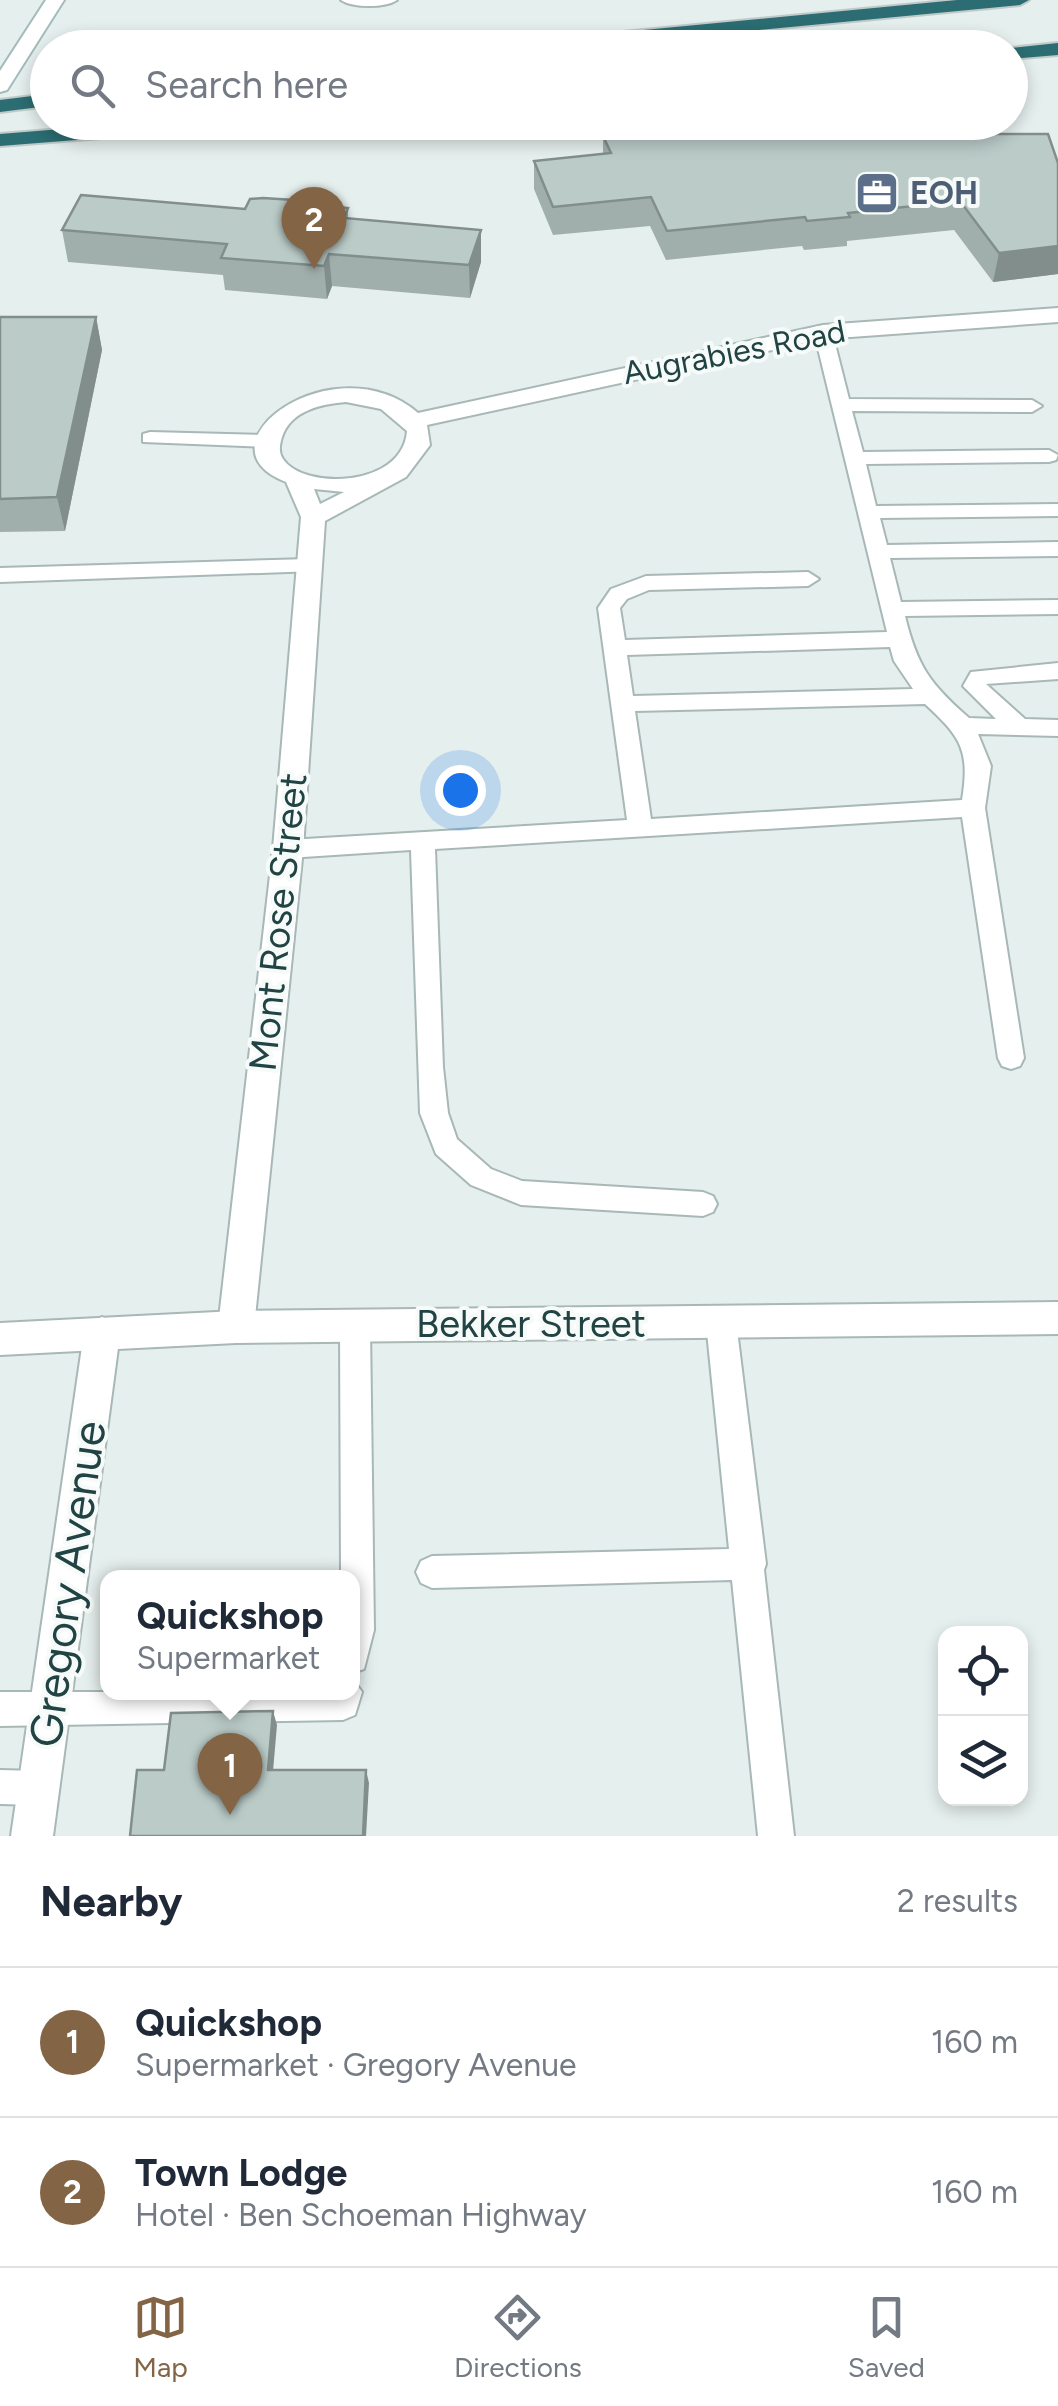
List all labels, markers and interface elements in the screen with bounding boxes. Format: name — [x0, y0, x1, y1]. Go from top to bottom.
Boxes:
search box — [30, 30, 1028, 140]
icon: search — [65, 58, 120, 113]
text: Search here — [145, 62, 348, 108]
office icon: EOH — [854, 170, 900, 216]
place label: EOH — [910, 174, 978, 212]
pin: 2 — [282, 186, 346, 269]
street label: Augrabies Road — [620, 312, 848, 392]
your location — [435, 765, 486, 816]
street label: Mont Rose Street — [239, 771, 317, 1073]
street label: Bekker Street — [416, 1301, 646, 1347]
street label: Gregory Avenue — [17, 1418, 117, 1750]
popup — [100, 1570, 360, 1700]
text: Quickshop — [137, 1593, 324, 1639]
map controls — [938, 1626, 1028, 1806]
button: locate — [938, 1626, 1028, 1716]
text: Supermarket — [137, 1639, 320, 1677]
button: layers — [938, 1716, 1028, 1806]
pin: 1 — [198, 1732, 262, 1815]
text: Nearby — [40, 1876, 182, 1927]
text: 2 results — [897, 1882, 1018, 1920]
text: Quickshop — [135, 2000, 322, 2046]
text: 1 — [66, 2023, 79, 2061]
text: 160 m — [931, 2023, 1018, 2061]
text: Supermarket · Gregory Avenue — [135, 2046, 576, 2084]
text: Town Lodge — [135, 2150, 347, 2196]
text: 2 — [63, 2173, 82, 2211]
text: 160 m — [931, 2173, 1018, 2211]
text: Hotel · Ben Schoeman Highway — [135, 2196, 586, 2234]
tab: Map — [133, 2290, 188, 2384]
tab: Directions — [454, 2290, 582, 2384]
tab: Saved — [848, 2290, 925, 2384]

